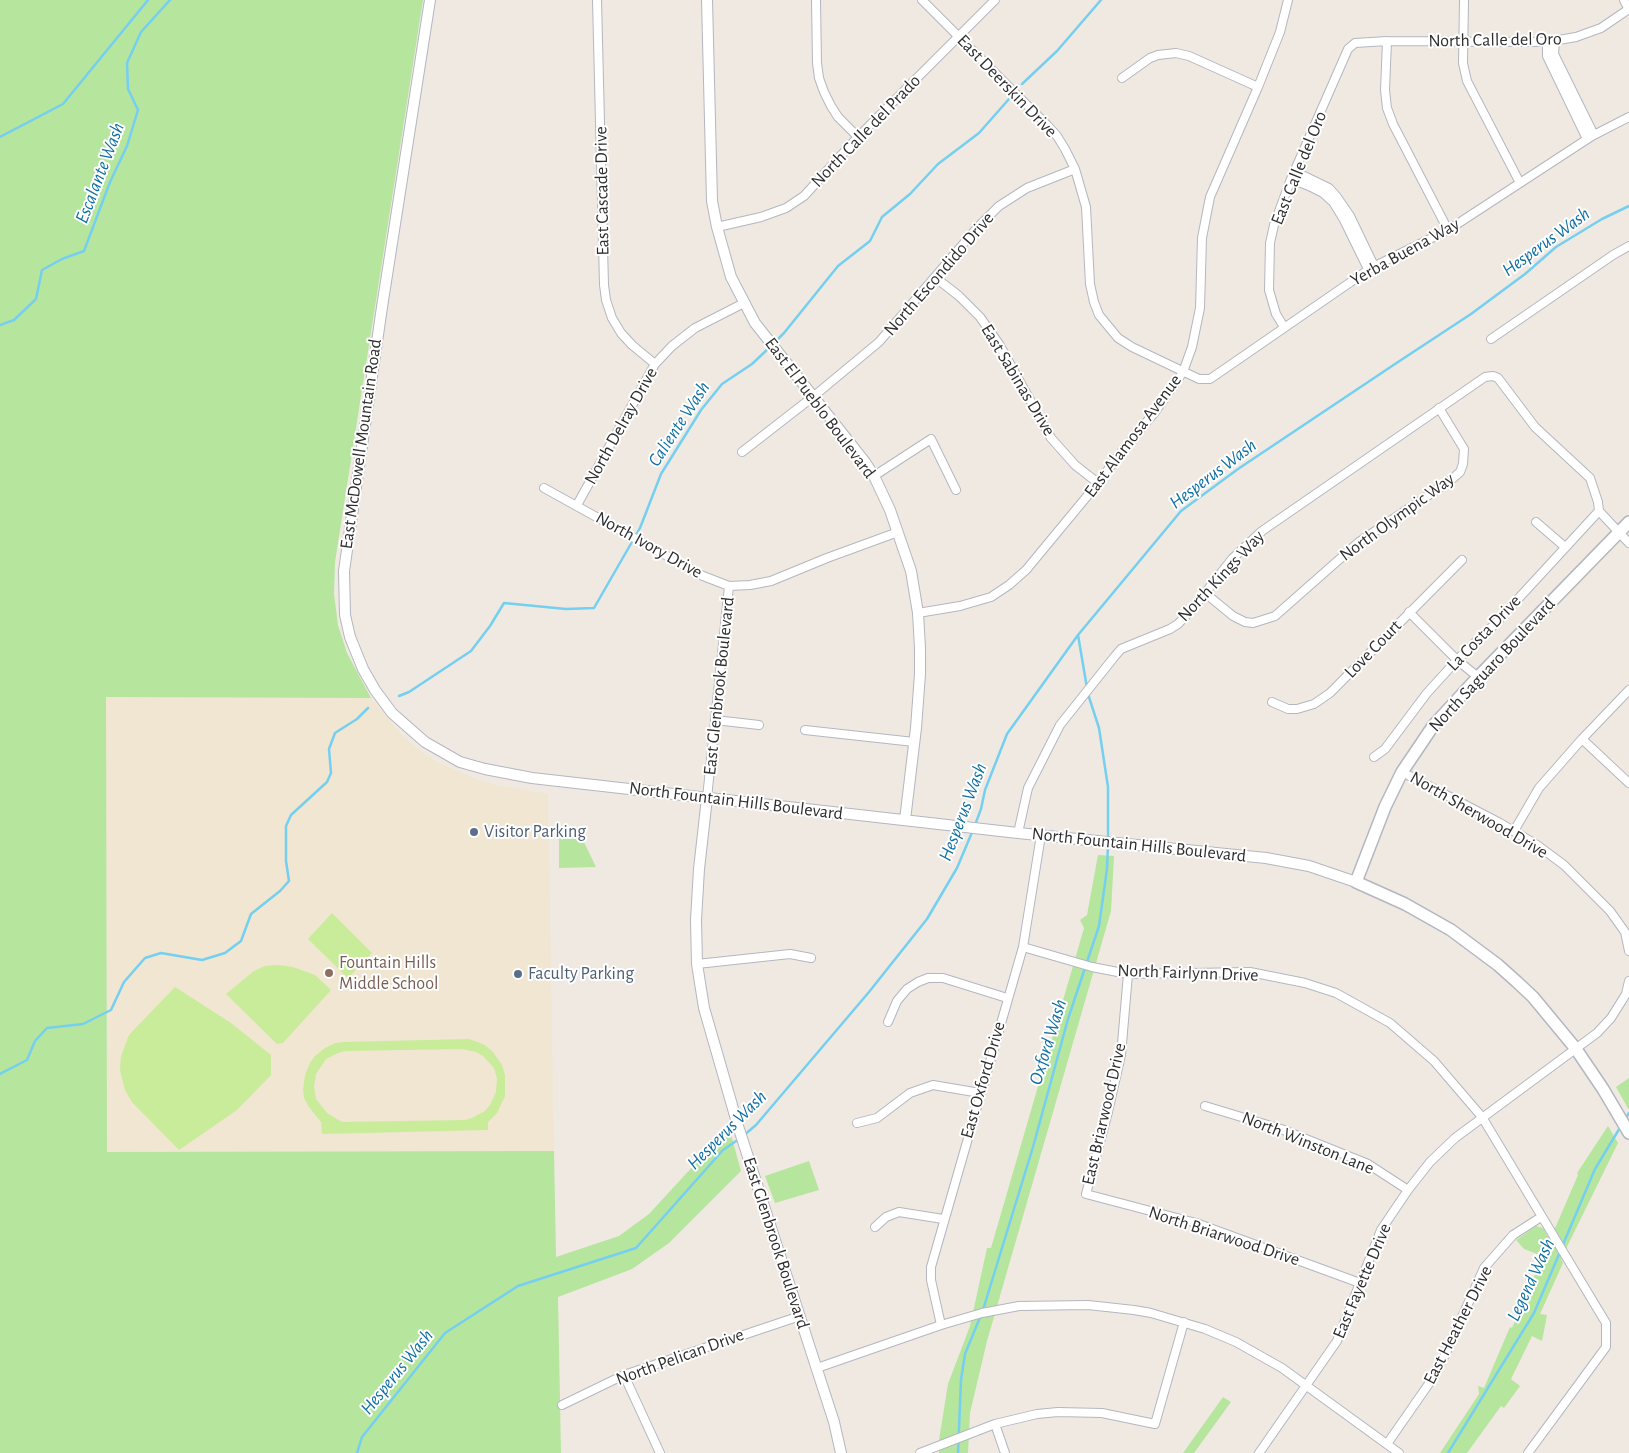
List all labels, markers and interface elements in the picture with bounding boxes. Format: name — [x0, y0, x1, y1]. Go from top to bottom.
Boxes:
street label: North Calle del Oro — [1428, 28, 1562, 52]
street label: East Deerskin Drive — [952, 30, 1062, 142]
street label: North Calle del Prado — [807, 70, 925, 192]
street label: East Calle del Oro — [1266, 108, 1332, 228]
water label: Escalante Wash — [70, 120, 130, 226]
street label: East Cascade Drive — [590, 126, 614, 256]
water label: Hesperus Wash — [1498, 202, 1594, 282]
street label: North Escondido Drive — [879, 208, 999, 340]
street label: Yerba Buena Way — [1347, 213, 1463, 291]
street label: East Sabinas Drive — [976, 320, 1060, 440]
street label: East El Pueblo Boulevard — [760, 333, 880, 483]
street label: East McDowell Mountain Road — [336, 338, 386, 550]
street label: North Delray Drive — [580, 364, 662, 488]
street label: East Alamosa Avenue — [1080, 370, 1186, 502]
water label: Caliente Wash — [643, 377, 715, 471]
water label: Hesperus Wash — [1165, 434, 1261, 514]
street label: North Olympic Way — [1335, 468, 1459, 566]
street label: North Ivory Drive — [592, 507, 706, 583]
street label: North Kings Way — [1173, 526, 1269, 626]
street label: La Costa Drive — [1442, 590, 1526, 676]
street label: North Saguaro Boulevard — [1424, 593, 1560, 737]
street label: East Glenbrook Boulevard — [699, 596, 739, 776]
street label: Love Court — [1340, 615, 1406, 683]
water label: Hesperus Wash — [934, 760, 992, 864]
street label: North Sherwood Drive — [1406, 767, 1552, 863]
street label: North Fountain Hills Boulevard — [628, 777, 844, 825]
place label: Visitor Parking — [484, 821, 586, 843]
street label: North Fountain Hills Boulevard — [1031, 823, 1247, 867]
marker: Visitor Parking — [468, 826, 480, 838]
place label: Fountain Hills Middle School — [339, 952, 438, 994]
street label: North Fairlynn Drive — [1117, 960, 1259, 986]
place label: Faculty Parking — [528, 963, 634, 985]
marker: Fountain Hills Middle School — [323, 967, 335, 979]
marker: Faculty Parking — [512, 968, 524, 980]
water label: Oxford Wash — [1024, 996, 1072, 1088]
street label: East Oxford Drive — [956, 1019, 1010, 1141]
street label: East Briarwood Drive — [1077, 1041, 1131, 1187]
water label: Hesperus Wash — [683, 1086, 771, 1174]
street label: North Winston Lane — [1239, 1107, 1377, 1179]
street label: East Glenbrook Boulevard — [738, 1154, 814, 1332]
street label: North Briarwood Drive — [1146, 1201, 1302, 1271]
street label: East Fayette Drive — [1328, 1220, 1396, 1342]
water label: Legend Wash — [1502, 1235, 1560, 1325]
street label: East Heather Drive — [1419, 1262, 1497, 1388]
street label: North Pelican Drive — [613, 1324, 747, 1390]
water label: Hesperus Wash — [356, 1325, 438, 1419]

